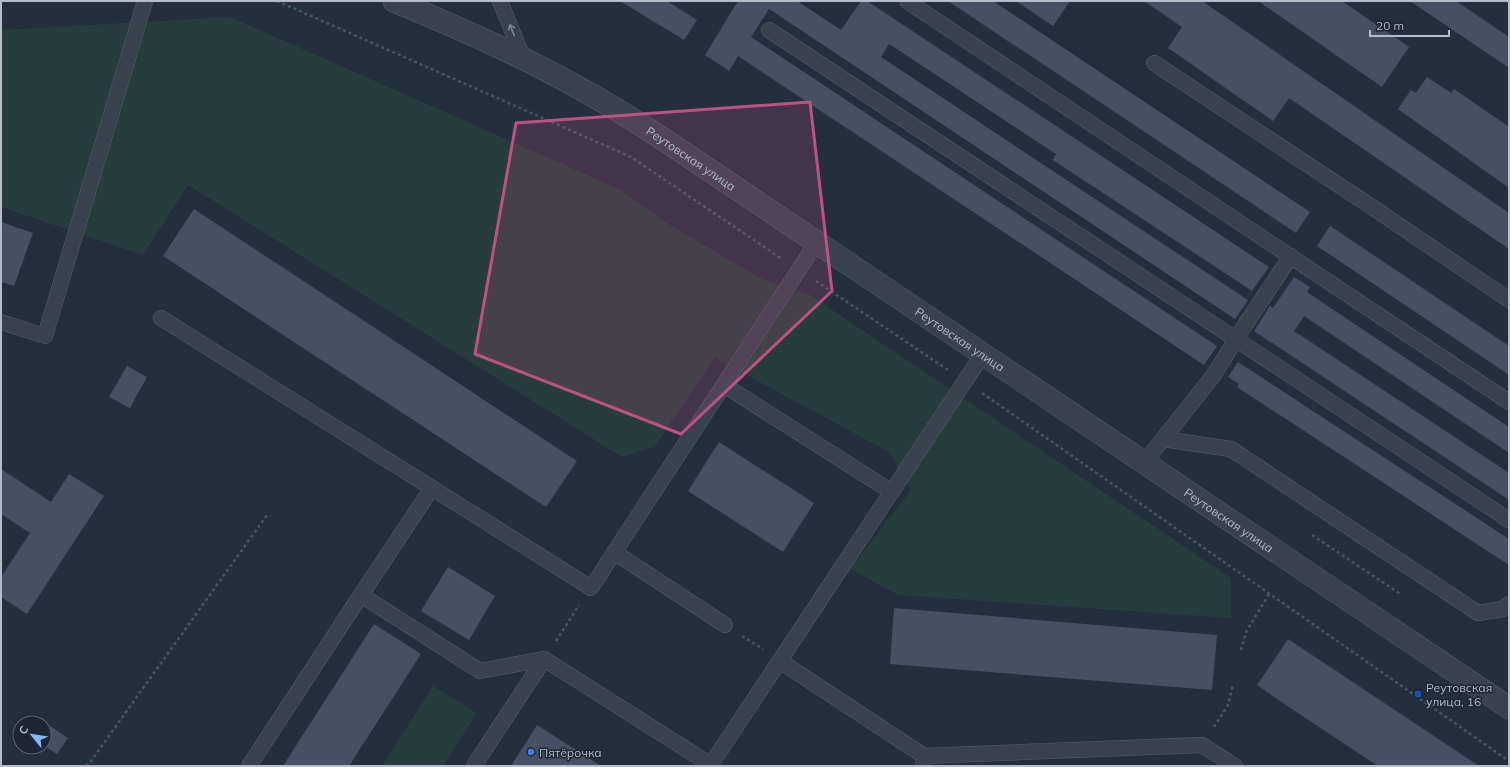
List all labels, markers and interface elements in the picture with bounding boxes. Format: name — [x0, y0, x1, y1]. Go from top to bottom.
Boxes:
scale bar — [1370, 12, 1449, 38]
text: 20 m — [1376, 18, 1404, 33]
one-way arrow — [507, 25, 515, 37]
street label: Реутовская улица — [644, 123, 739, 193]
street label: Реутовская улица — [913, 303, 1008, 374]
street label: Реутовская улица — [1181, 484, 1277, 555]
place label: Реутовская улица, 16 — [1426, 680, 1492, 709]
marker: Реутовская улица, 16 — [1413, 689, 1423, 699]
north arrow — [12, 715, 52, 755]
text: С — [15, 723, 32, 737]
place label: Пятёрочка — [539, 745, 602, 760]
marker: Пятёрочка — [526, 747, 536, 757]

